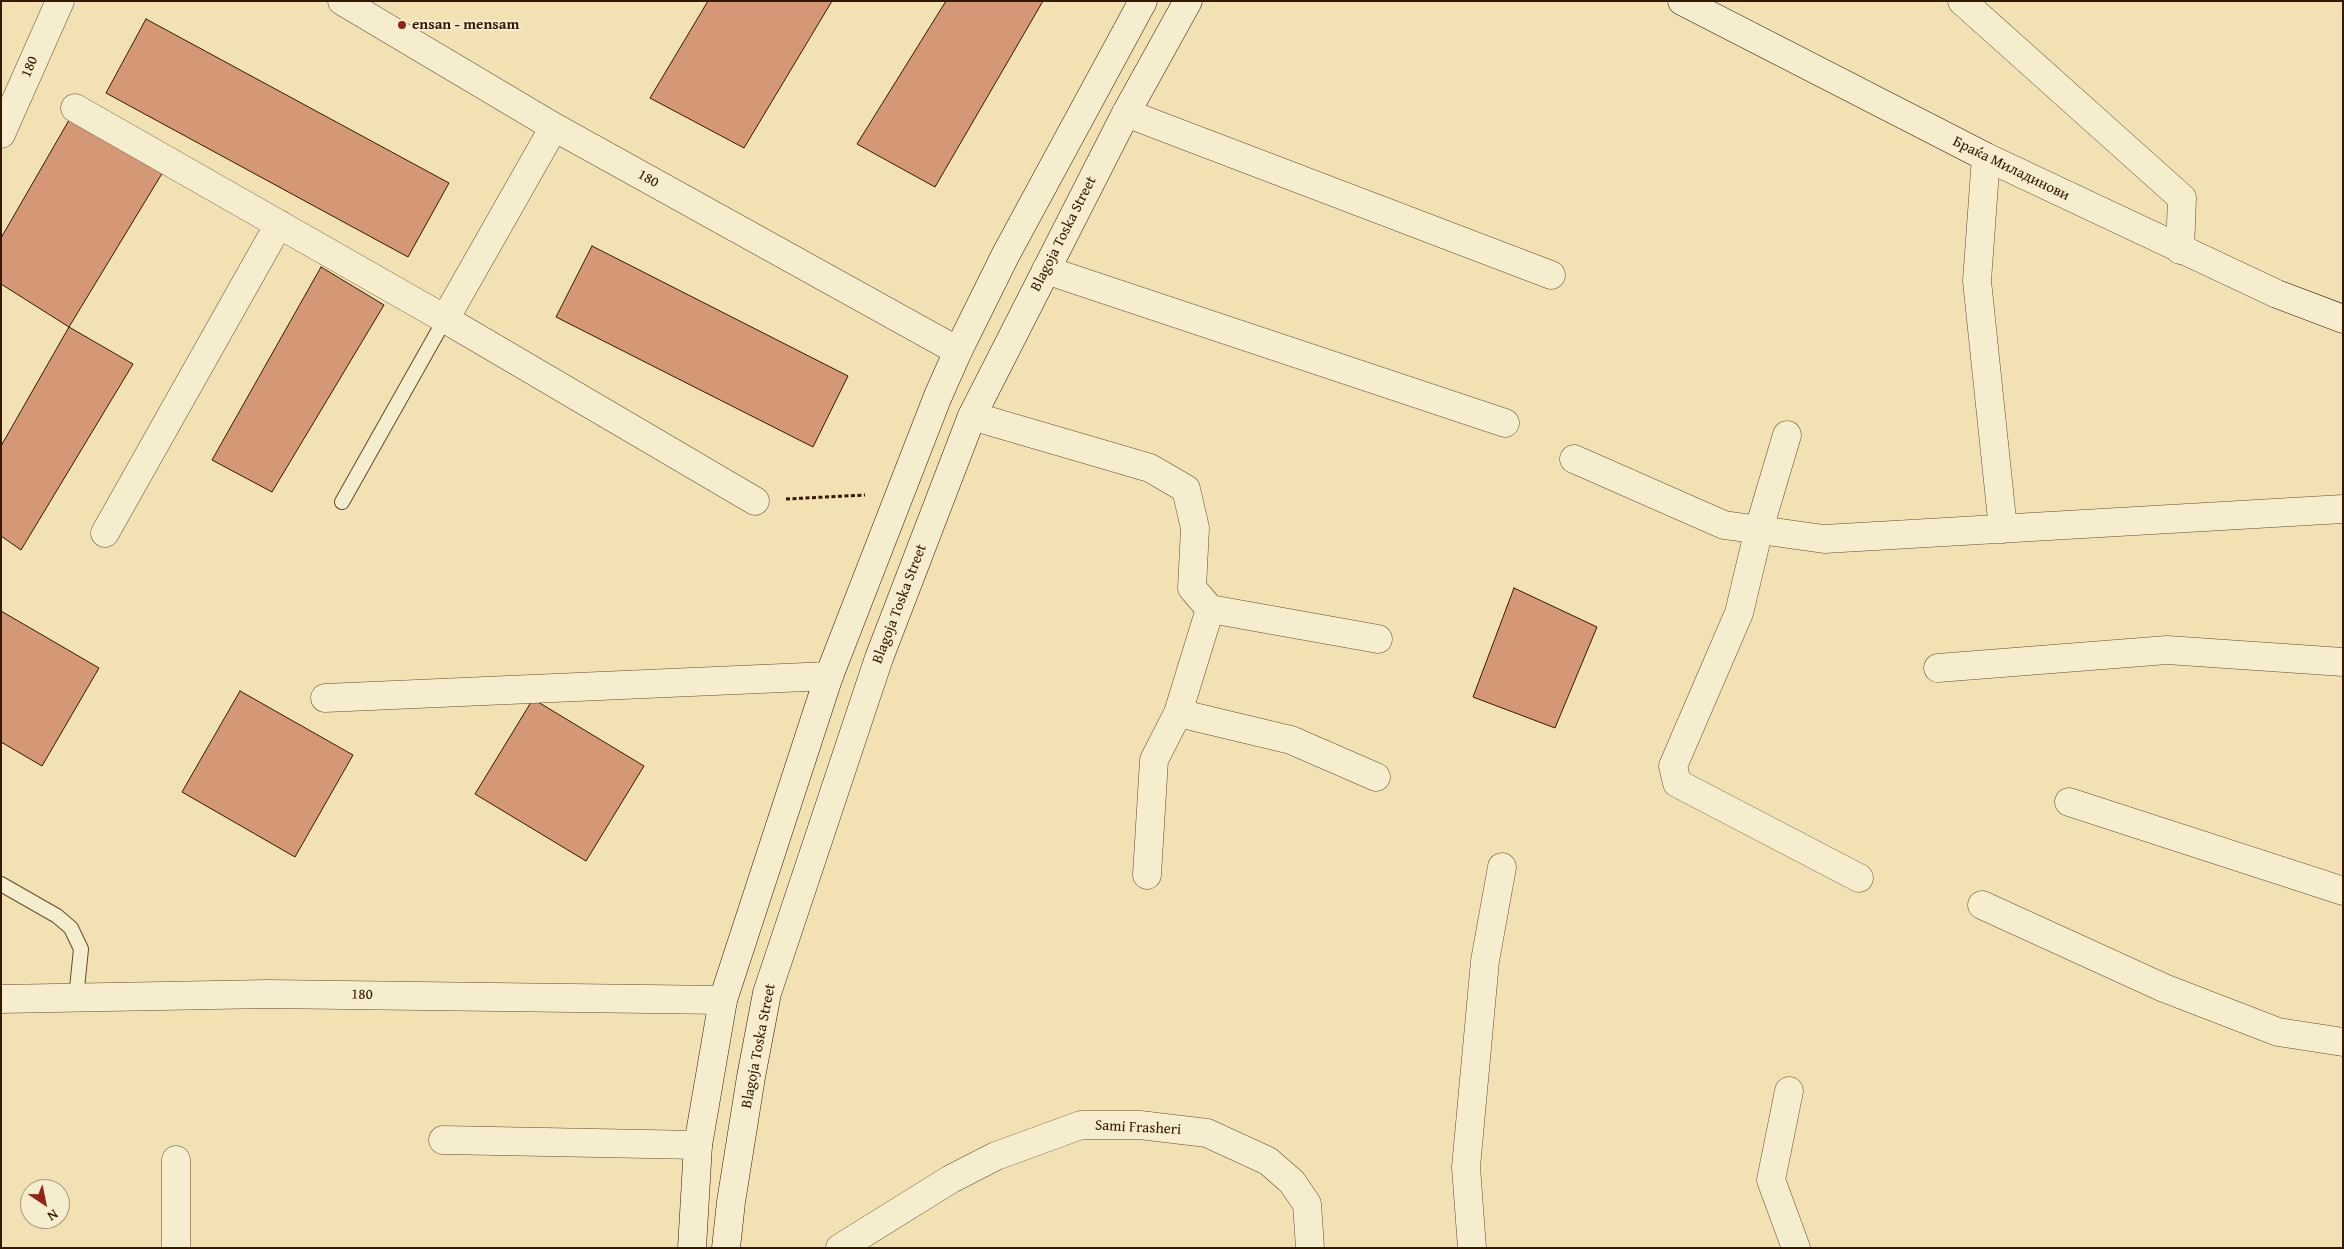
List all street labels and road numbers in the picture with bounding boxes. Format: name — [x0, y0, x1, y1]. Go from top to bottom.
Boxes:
street label: 180 — [17, 54, 43, 80]
street label: Браќа Миладинови — [1950, 133, 2072, 205]
street label: 180 — [634, 166, 662, 192]
street label: Blagoja Toska Street — [1027, 173, 1101, 295]
street label: Blagoja Toska Street — [869, 542, 931, 666]
street label: Blagoja Toska Street — [738, 982, 780, 1110]
street label: 180 — [351, 986, 373, 1004]
street label: Sami Frasheri — [1094, 1117, 1182, 1139]

